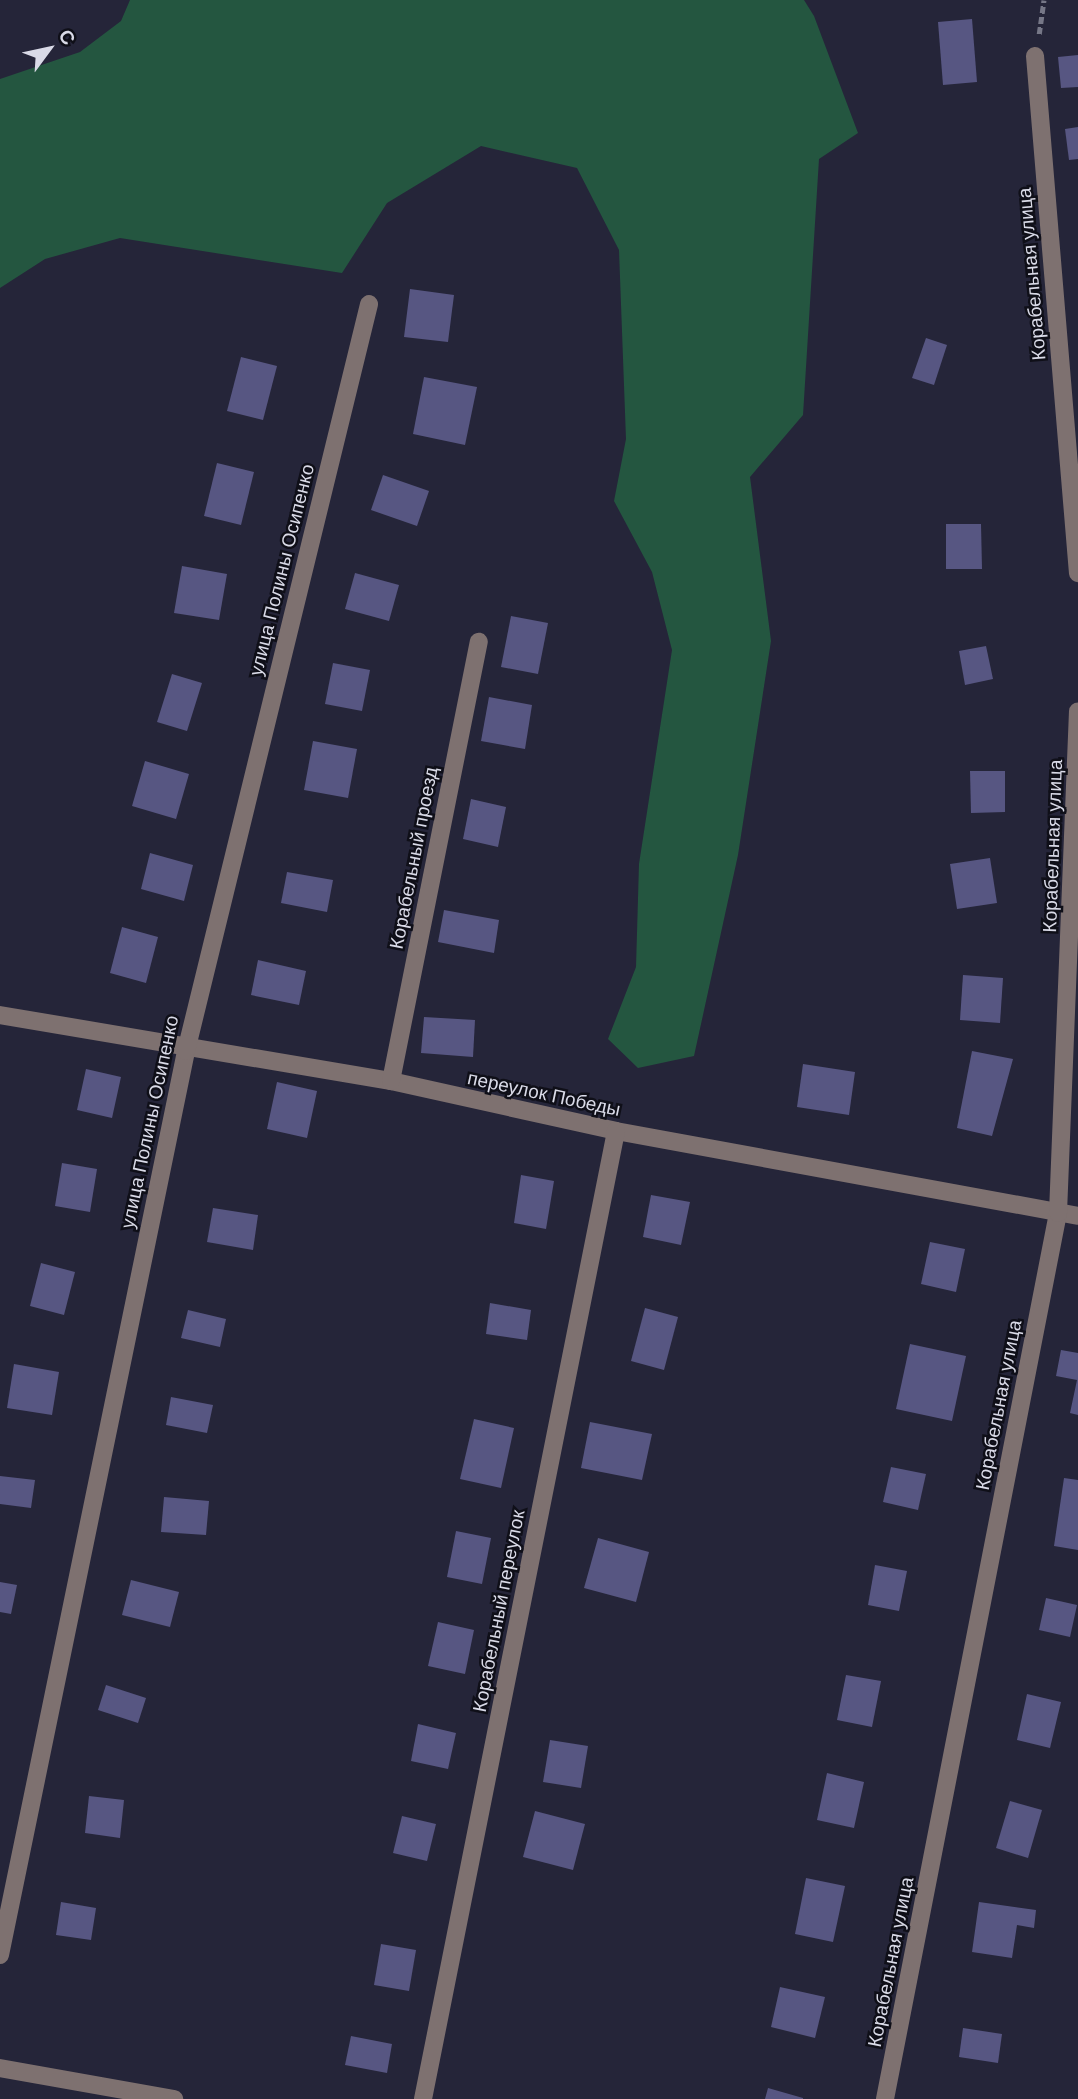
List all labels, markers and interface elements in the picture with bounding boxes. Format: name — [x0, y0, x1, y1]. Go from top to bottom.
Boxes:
north arrow — [14, 14, 84, 84]
text: С — [53, 25, 81, 50]
street label: Корабельная улица — [1013, 187, 1051, 361]
street label: улица Полины Осипенко — [245, 462, 319, 678]
street label: Корабельная улица — [1039, 759, 1067, 933]
street label: Корабельный проезд — [385, 765, 443, 951]
street label: улица Полины Осипенко — [116, 1013, 184, 1231]
street label: переулок Победы — [465, 1067, 623, 1121]
street label: Корабельная улица — [971, 1318, 1027, 1492]
street label: Корабельный переулок — [468, 1508, 530, 1714]
street label: Корабельная улица — [863, 1875, 919, 2049]

